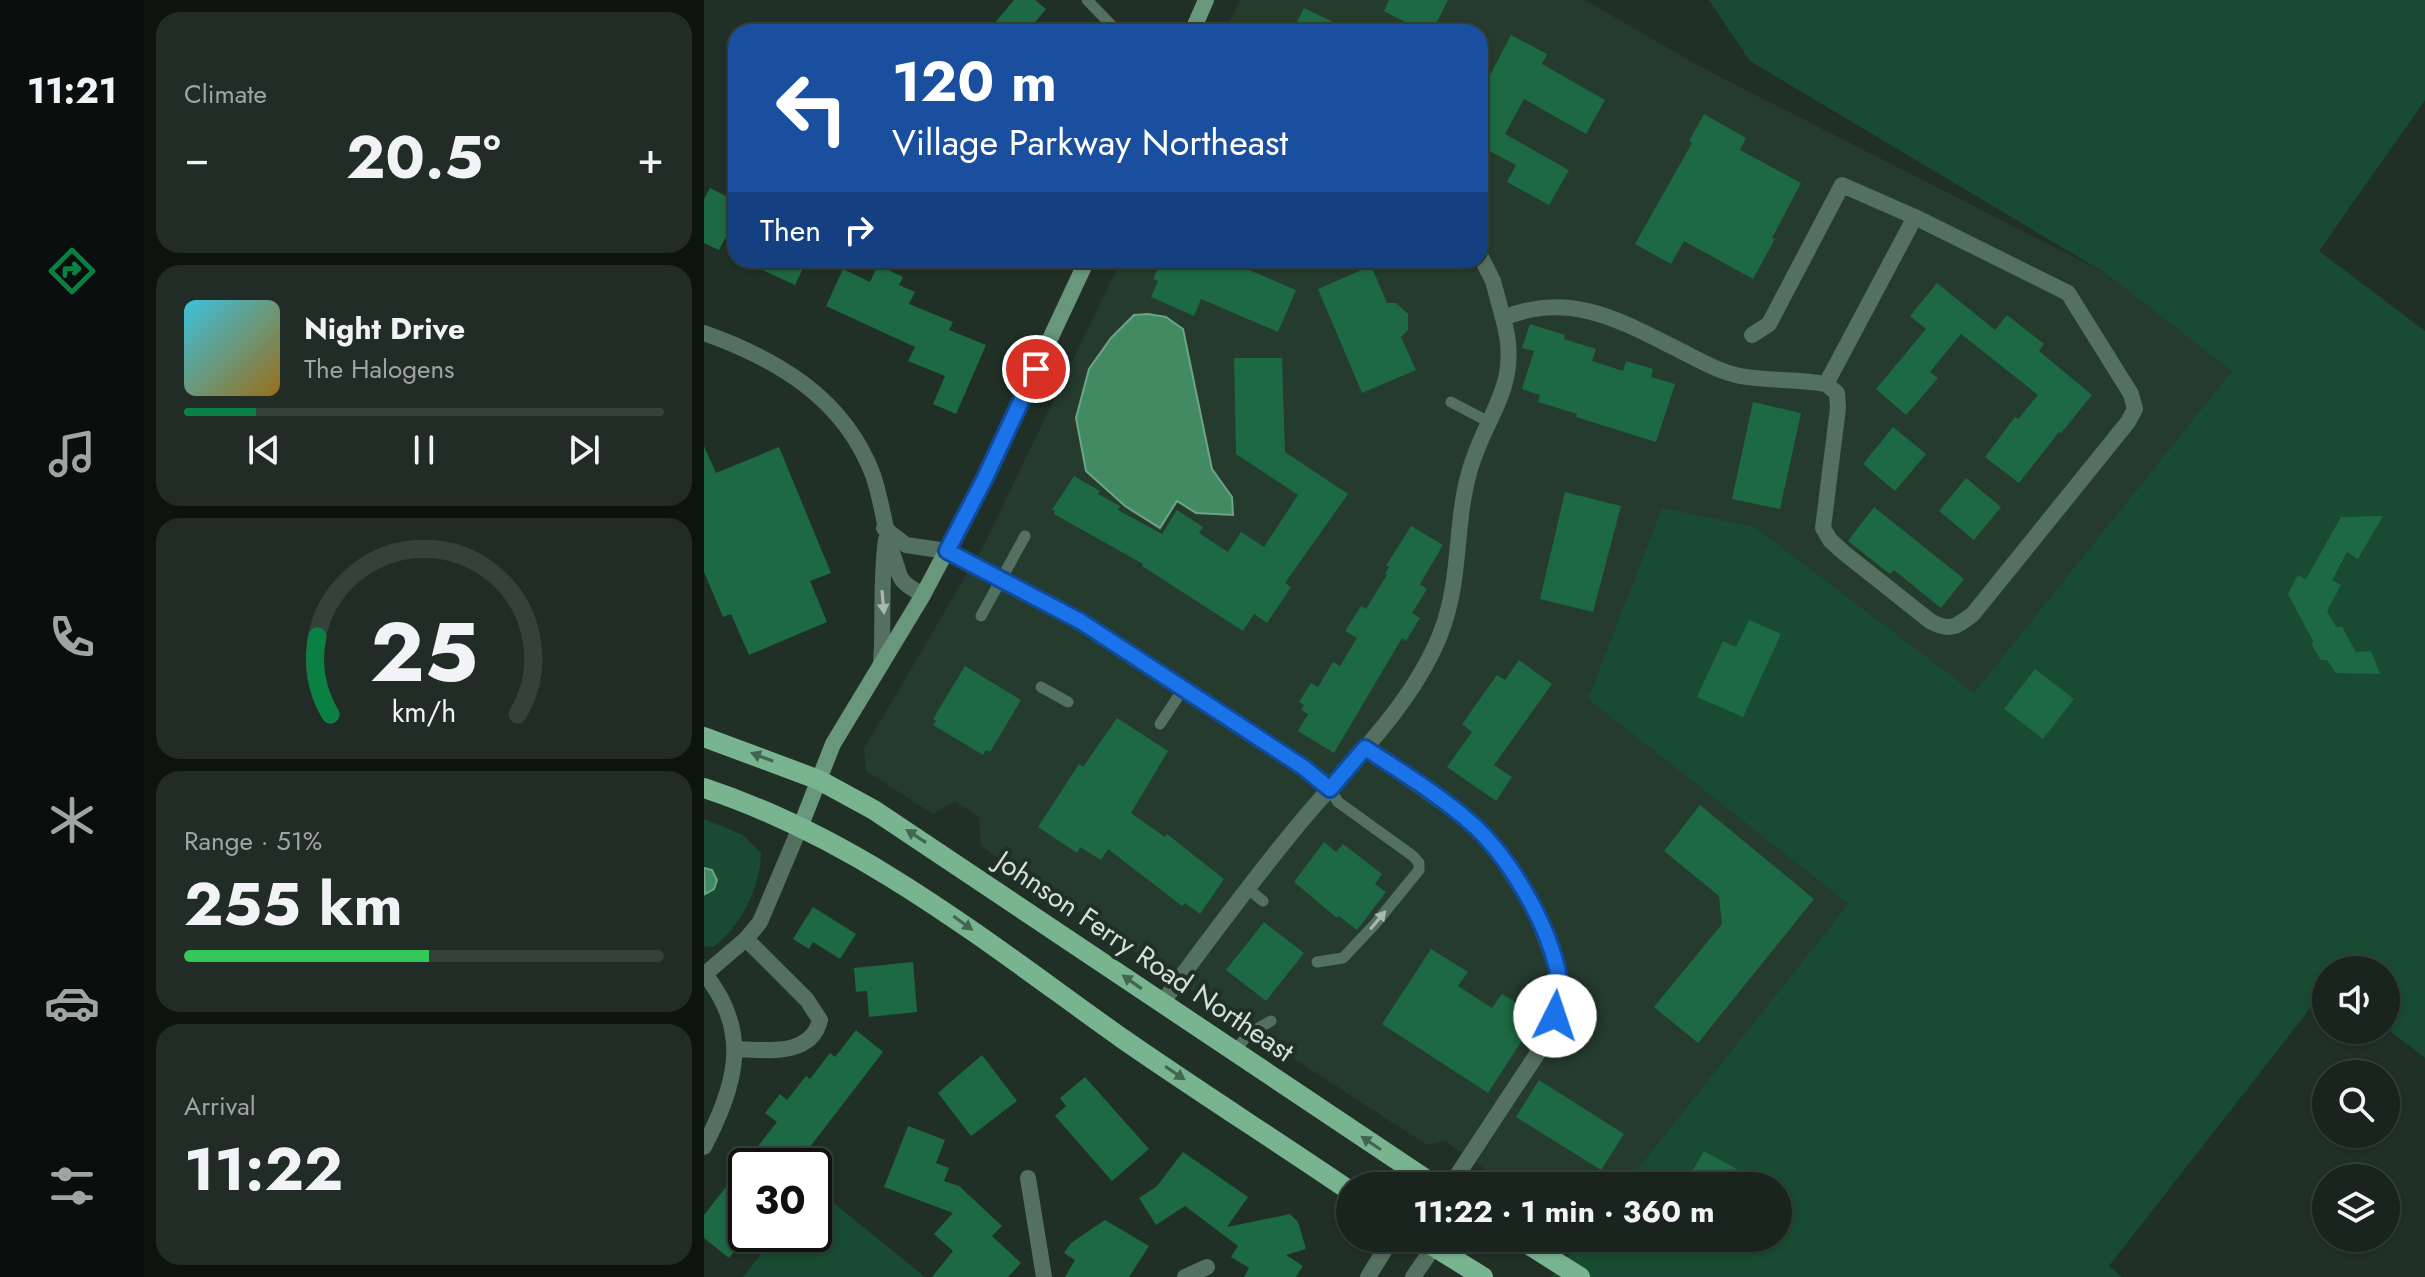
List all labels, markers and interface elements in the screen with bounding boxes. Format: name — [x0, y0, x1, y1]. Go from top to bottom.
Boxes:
text: 120 m — [892, 41, 1057, 122]
icon: left — [760, 56, 864, 160]
text: 11:21 — [27, 64, 117, 116]
text: Climate — [184, 75, 267, 113]
text: 20.5° — [346, 114, 501, 201]
text: Village Parkway Northeast — [892, 116, 1288, 168]
text: − — [184, 126, 210, 190]
text: + — [637, 126, 664, 190]
icon: right — [837, 208, 881, 252]
text: Then — [760, 209, 821, 252]
icon: directions — [44, 243, 100, 299]
text: Night Drive — [304, 307, 465, 350]
pin — [1002, 335, 1070, 403]
icon: arrive — [1014, 347, 1058, 391]
text: The Halogens — [304, 350, 455, 388]
icon: music — [44, 426, 100, 482]
icon: previous — [242, 428, 286, 472]
icon: pause — [402, 428, 446, 472]
icon: next — [562, 428, 606, 472]
one-way arrow — [877, 590, 890, 615]
text: 25 — [370, 591, 478, 711]
icon: phone — [44, 609, 100, 665]
text: km/h — [392, 691, 456, 733]
one-way arrow — [750, 750, 774, 763]
icon: climate — [44, 792, 100, 848]
text: Range · 51% — [184, 822, 322, 860]
one-way arrow — [906, 829, 927, 844]
street label: Johnson Ferry Road Northeast — [984, 839, 1302, 1072]
text: 255 km — [184, 861, 403, 948]
one-way arrow — [1369, 910, 1386, 930]
one-way arrow — [953, 915, 974, 930]
map controls — [2312, 956, 2400, 1252]
button: sound — [2312, 956, 2400, 1044]
position arrow — [1513, 974, 1597, 1058]
icon: car — [44, 975, 100, 1031]
one-way arrow — [1121, 975, 1142, 990]
button: search — [2312, 1060, 2400, 1148]
one-way arrow — [1165, 1066, 1186, 1081]
text: Arrival — [184, 1087, 256, 1125]
text: 11:22 — [184, 1126, 343, 1213]
one-way arrow — [1360, 1136, 1382, 1150]
speed limit sign: 30 — [728, 1148, 832, 1252]
icon: filters — [44, 1158, 100, 1214]
button: layers — [2312, 1164, 2400, 1252]
text: 11:22 · 1 min · 360 m — [1413, 1190, 1715, 1233]

